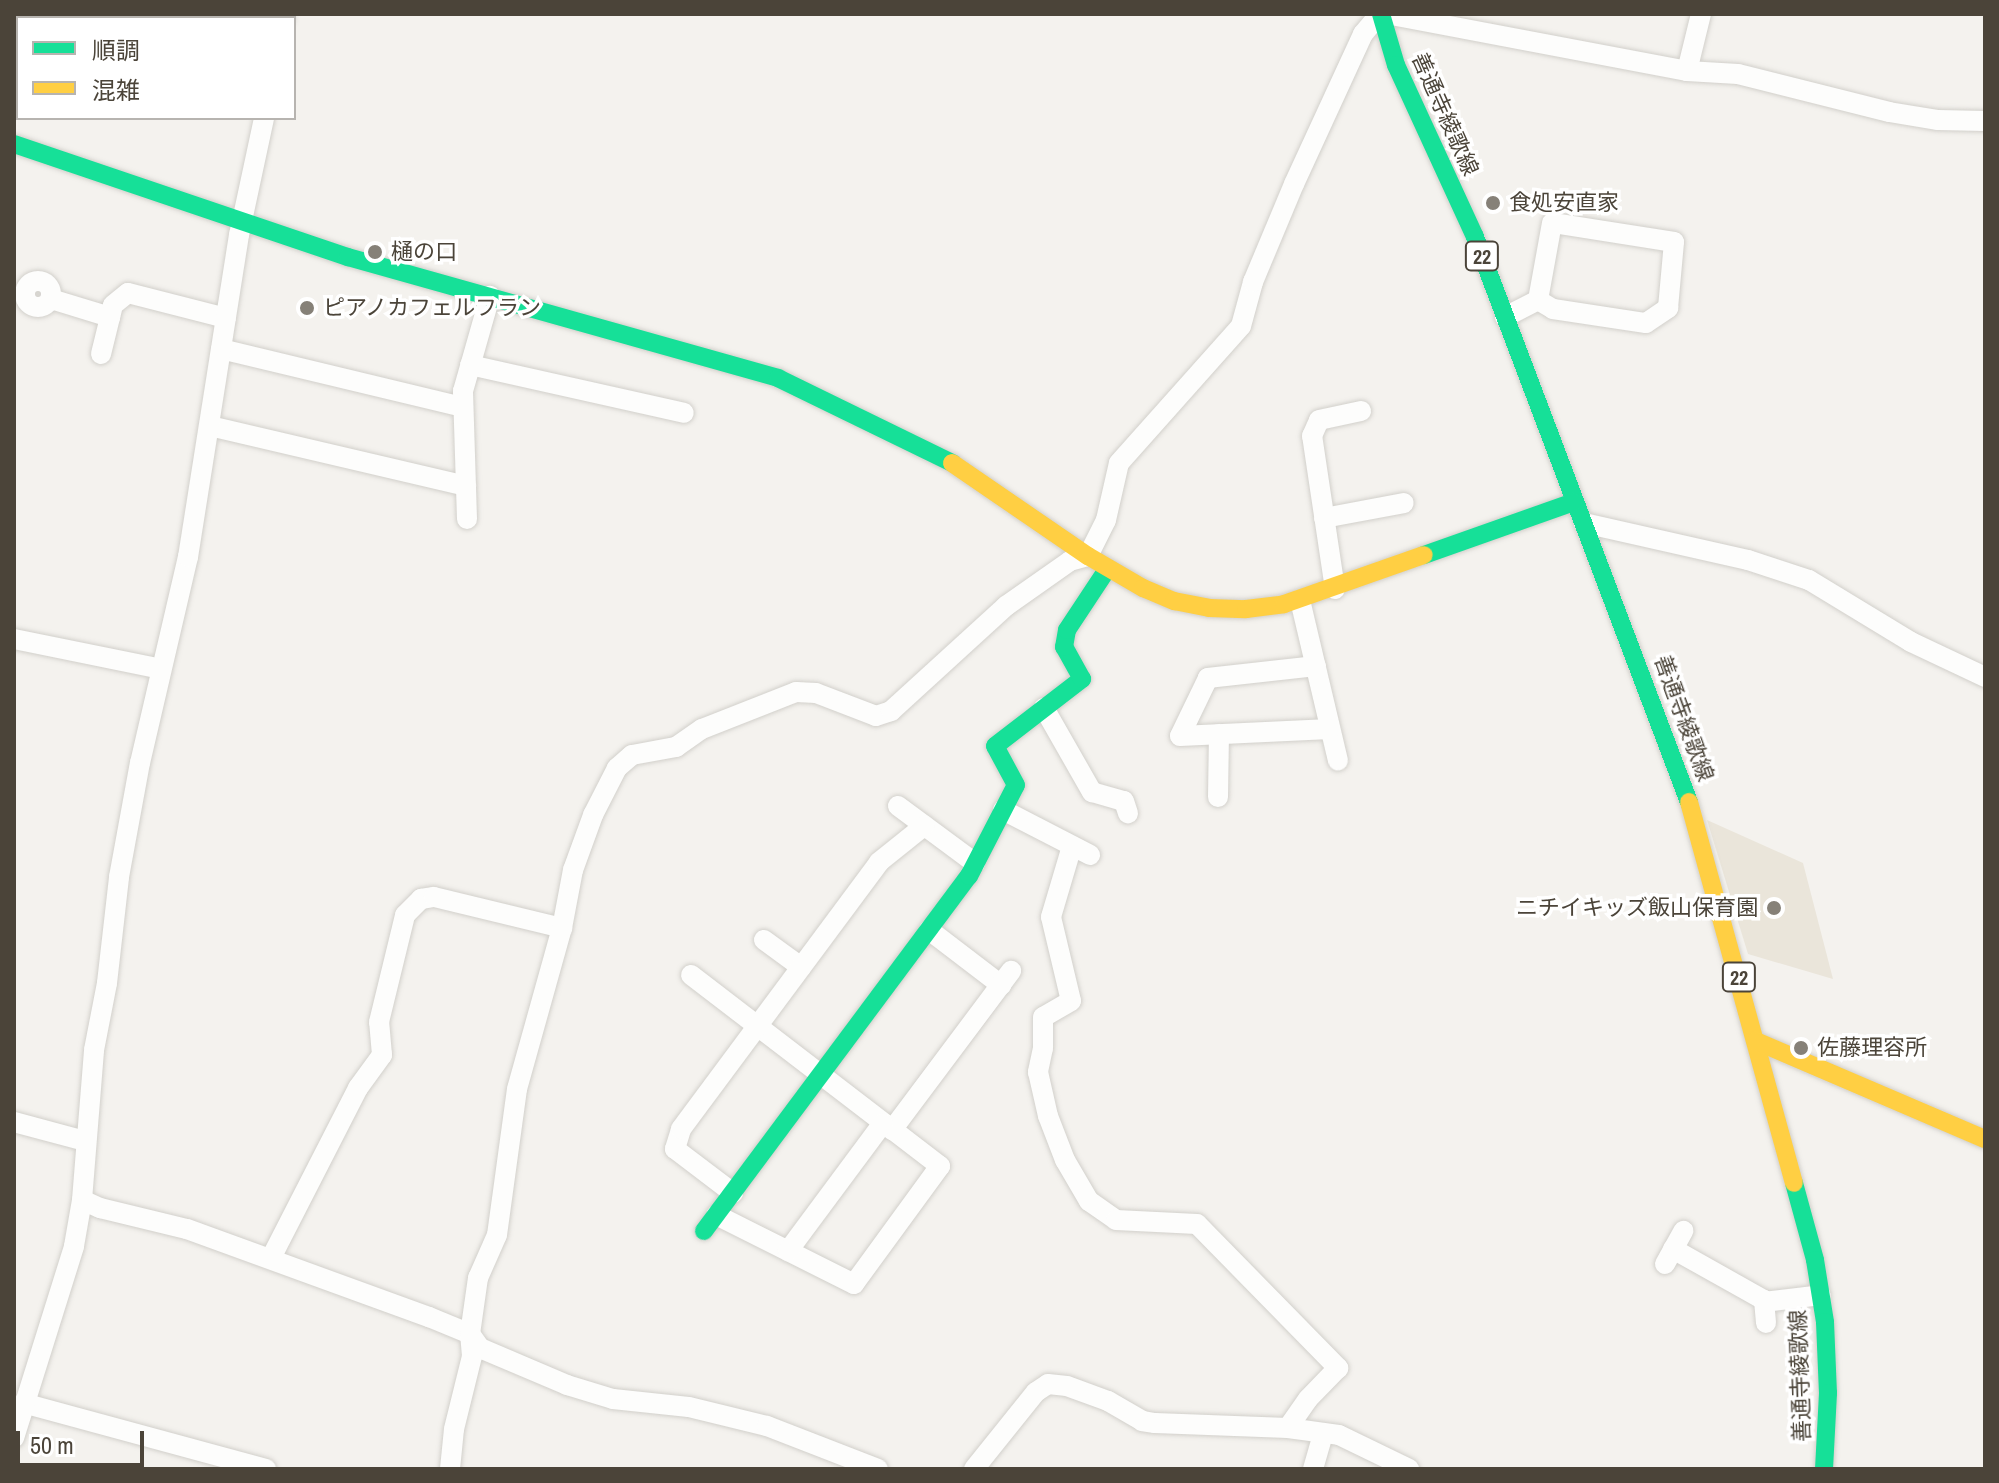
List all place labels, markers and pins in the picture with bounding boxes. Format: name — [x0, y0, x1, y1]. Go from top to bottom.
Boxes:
place label: 食処安直家 — [1509, 190, 1619, 216]
marker: 食処安直家 — [1484, 194, 1502, 212]
place label: 樋の口 — [391, 239, 457, 265]
marker: 樋の口 — [366, 243, 384, 261]
place label: ピアノカフェルフラン — [323, 295, 543, 321]
marker: ピアノカフェルフラン — [298, 299, 316, 317]
place label: ニチイキッズ飯山保育園 — [1516, 895, 1758, 921]
marker: ニチイキッズ飯山保育園 — [1765, 899, 1783, 917]
place label: 佐藤理容所 — [1817, 1035, 1927, 1061]
marker: 佐藤理容所 — [1792, 1039, 1810, 1057]

